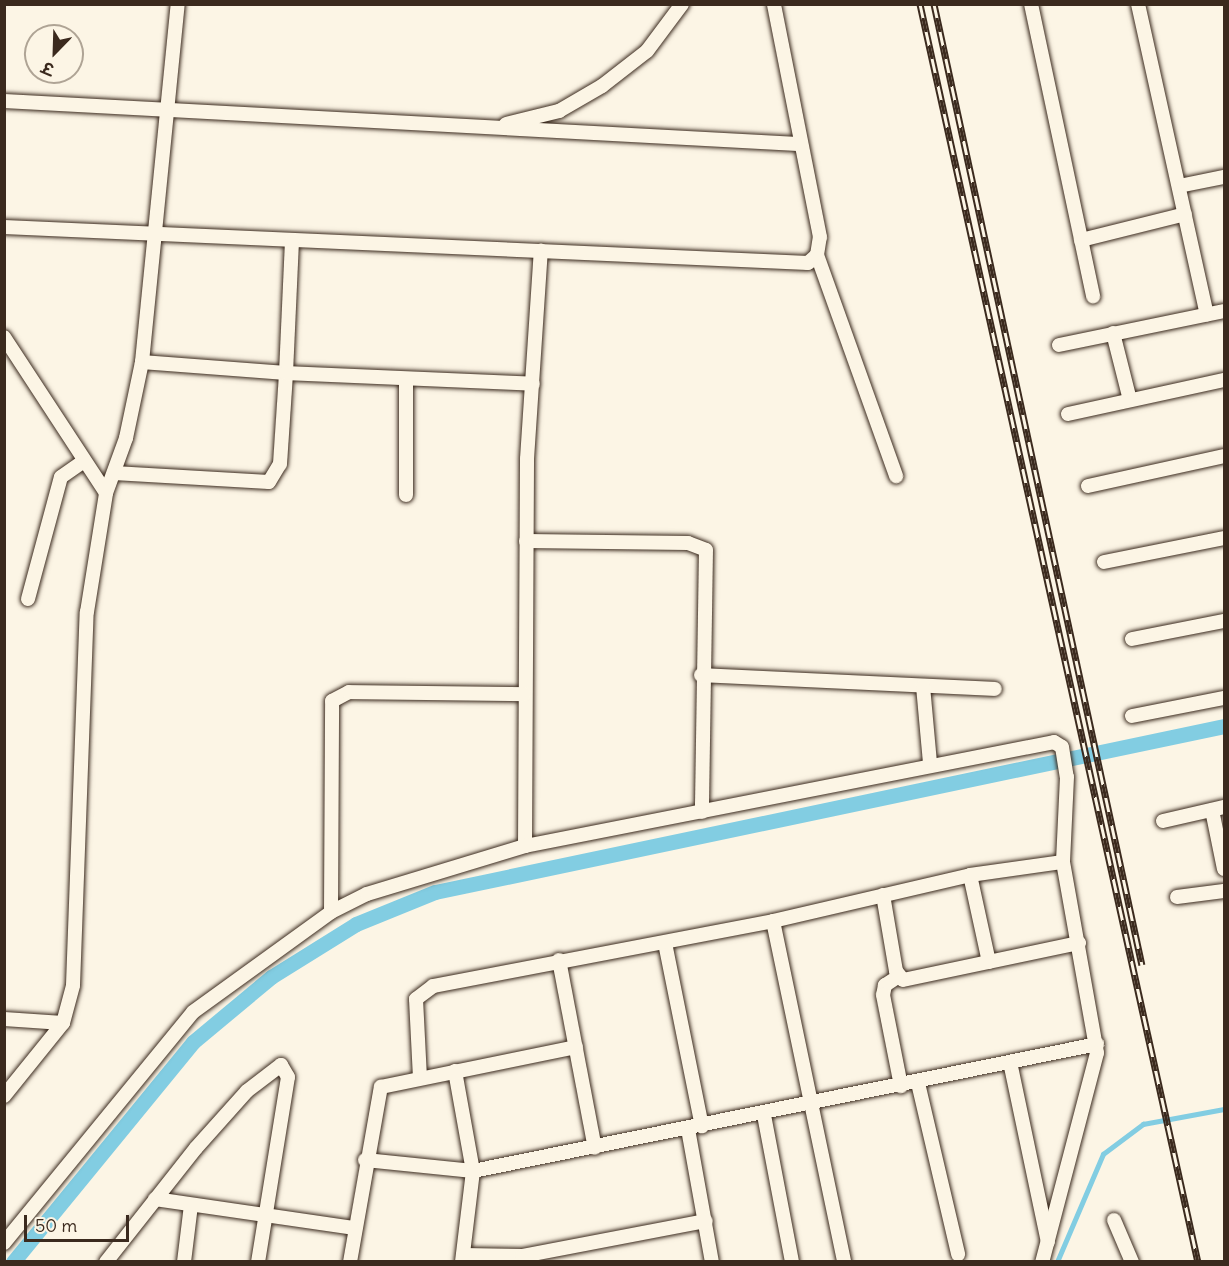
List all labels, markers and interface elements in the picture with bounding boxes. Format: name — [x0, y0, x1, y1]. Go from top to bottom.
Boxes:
north arrow — [24, 24, 84, 84]
text: उ — [39, 57, 57, 80]
scale bar — [27, 1203, 132, 1241]
text: 50 m — [35, 1214, 77, 1237]

